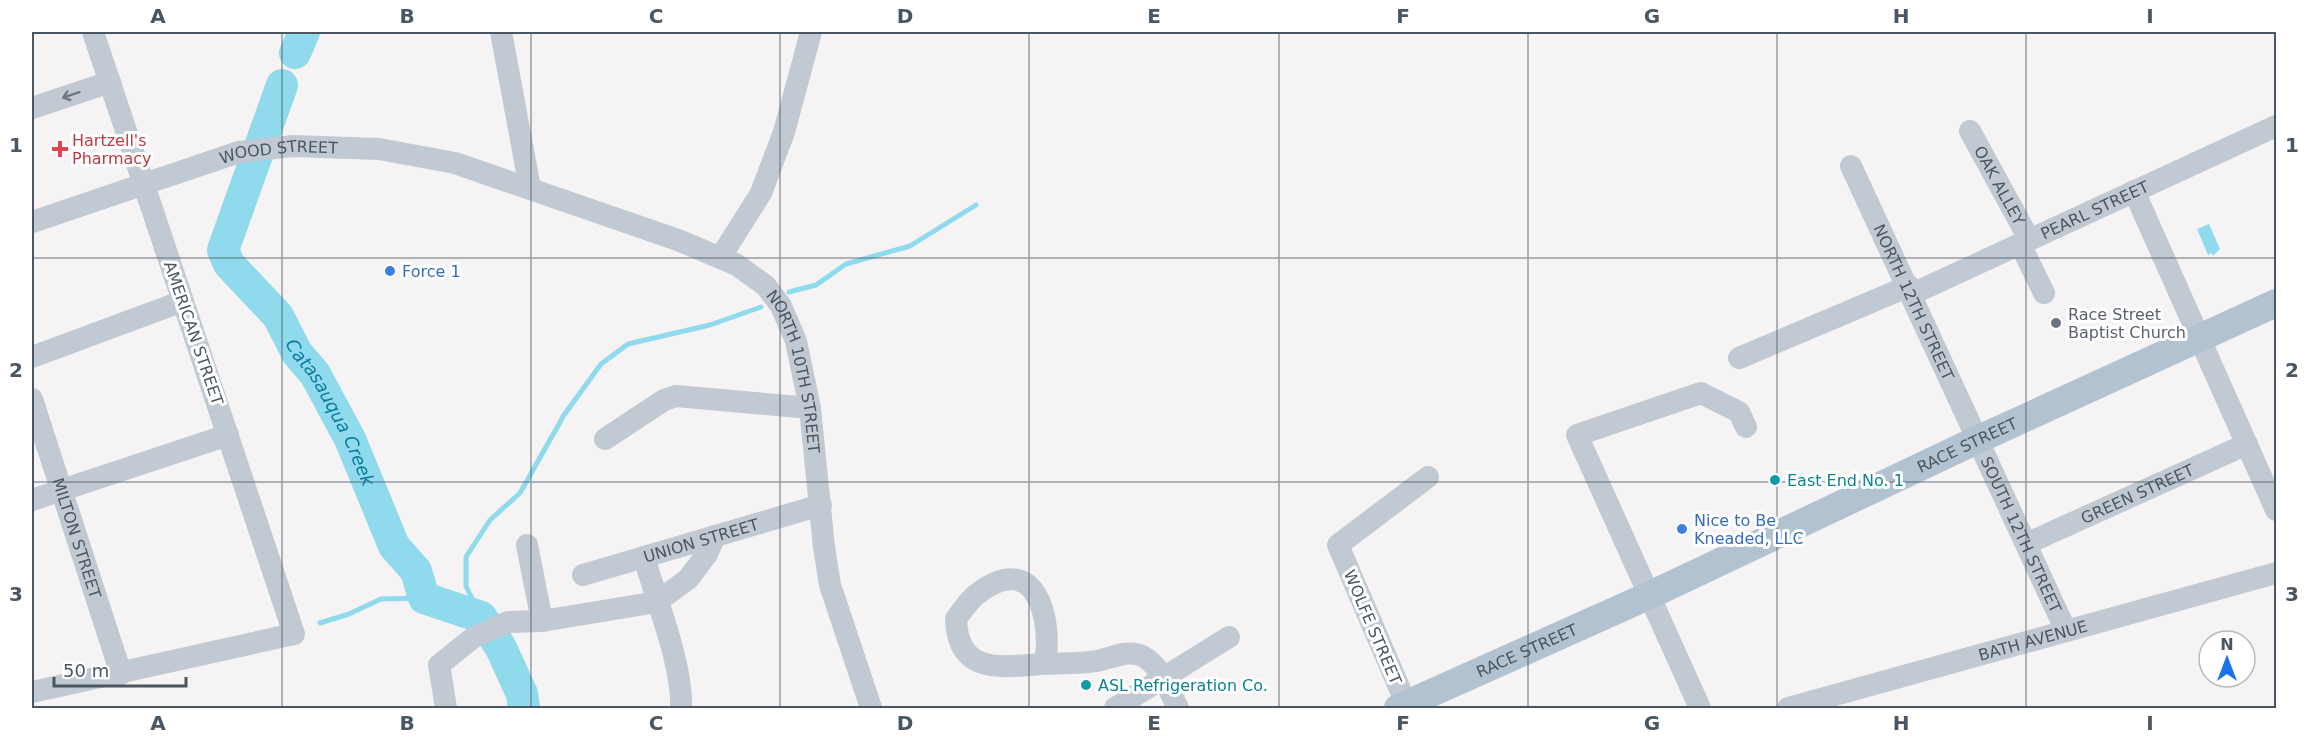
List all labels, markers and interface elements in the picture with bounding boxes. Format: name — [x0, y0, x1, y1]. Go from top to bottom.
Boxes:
text: A — [150, 4, 166, 28]
text: B — [399, 4, 415, 28]
text: C — [649, 4, 663, 28]
text: D — [897, 4, 913, 28]
text: E — [1147, 4, 1161, 28]
text: F — [1396, 4, 1410, 28]
text: G — [1644, 4, 1660, 28]
text: H — [1893, 4, 1909, 28]
text: I — [2146, 4, 2154, 28]
one-way arrow — [62, 90, 81, 101]
place label: Hartzell's Pharmacy — [72, 131, 152, 168]
text: 1 — [9, 133, 23, 157]
text: 1 — [2285, 133, 2299, 157]
street label: WOOD STREET — [217, 137, 338, 168]
marker: Hartzell's Pharmacy — [53, 142, 67, 156]
street label: OAK ALLEY — [1970, 143, 2029, 229]
street label: PEARL STREET — [2038, 177, 2152, 243]
street label: NORTH 12TH STREET — [1869, 221, 1958, 384]
street label: AMERICAN STREET — [160, 259, 227, 408]
place label: Force 1 — [402, 262, 461, 281]
marker: Force 1 — [383, 264, 397, 278]
street label: NORTH 10TH STREET — [762, 286, 824, 454]
place label: Race Street Baptist Church — [2068, 305, 2186, 342]
marker: Race Street Baptist Church — [2049, 316, 2063, 330]
water label: Catasauqua Creek — [282, 335, 380, 490]
text: 2 — [9, 358, 23, 382]
text: 2 — [2285, 358, 2299, 382]
street label: RACE STREET — [1914, 414, 2021, 477]
street label: SOUTH 12TH STREET — [1977, 454, 2065, 616]
street label: GREEN STREET — [2078, 460, 2197, 528]
place label: East End No. 1 — [1787, 471, 1904, 490]
marker: East End No. 1 — [1768, 473, 1782, 487]
street label: MILTON STREET — [48, 475, 105, 601]
place label: Nice to Be Kneaded, LLC — [1694, 511, 1804, 548]
street label: UNION STREET — [641, 515, 761, 567]
marker: Nice to Be Kneaded, LLC — [1675, 522, 1689, 536]
street label: WOLFE STREET — [1340, 567, 1405, 688]
text: 3 — [9, 582, 23, 606]
text: 3 — [2285, 582, 2299, 606]
street label: BATH AVENUE — [1976, 617, 2090, 665]
street label: RACE STREET — [1473, 620, 1581, 682]
north arrow — [2197, 629, 2257, 689]
text: N — [2220, 635, 2234, 654]
scale bar — [54, 650, 186, 688]
text: 50 m — [63, 660, 109, 681]
place label: ASL Refrigeration Co. — [1098, 676, 1268, 695]
marker: ASL Refrigeration Co. — [1079, 678, 1093, 692]
text: A — [150, 711, 166, 735]
text: B — [399, 711, 415, 735]
text: C — [649, 711, 663, 735]
text: D — [897, 711, 913, 735]
text: E — [1147, 711, 1161, 735]
text: F — [1396, 711, 1410, 735]
text: G — [1644, 711, 1660, 735]
text: H — [1893, 711, 1909, 735]
text: I — [2146, 711, 2154, 735]

